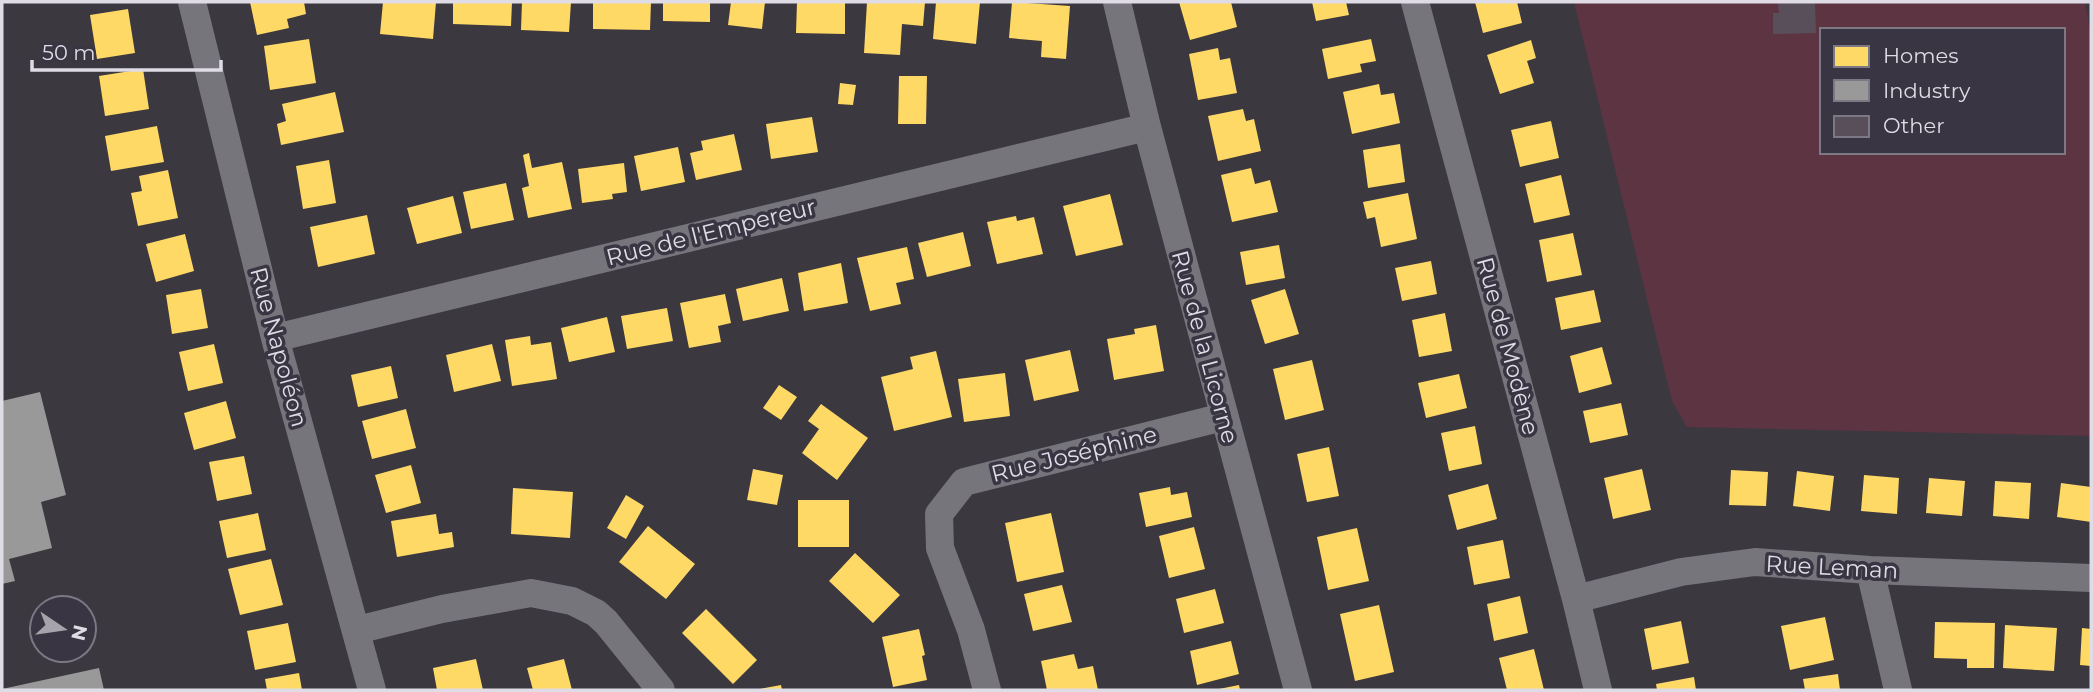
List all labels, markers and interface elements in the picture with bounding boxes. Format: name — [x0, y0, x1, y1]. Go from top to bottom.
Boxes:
scale bar — [32, 28, 220, 72]
legend — [1820, 28, 2065, 154]
text: 50 m — [42, 40, 96, 65]
text: Homes — [1883, 43, 1958, 68]
text: Industry — [1883, 78, 1971, 103]
text: Other — [1883, 113, 1945, 138]
street label: Rue de l'Empereur — [603, 192, 819, 272]
street label: Rue de la Licorne — [1166, 247, 1244, 447]
street label: Rue de Modène — [1471, 254, 1545, 438]
street label: Rue Napoléon — [244, 264, 314, 430]
street label: Rue Joséphine — [988, 420, 1160, 488]
street label: Rue Leman — [1765, 550, 1899, 584]
north arrow — [28, 594, 98, 664]
text: N — [66, 623, 92, 643]

